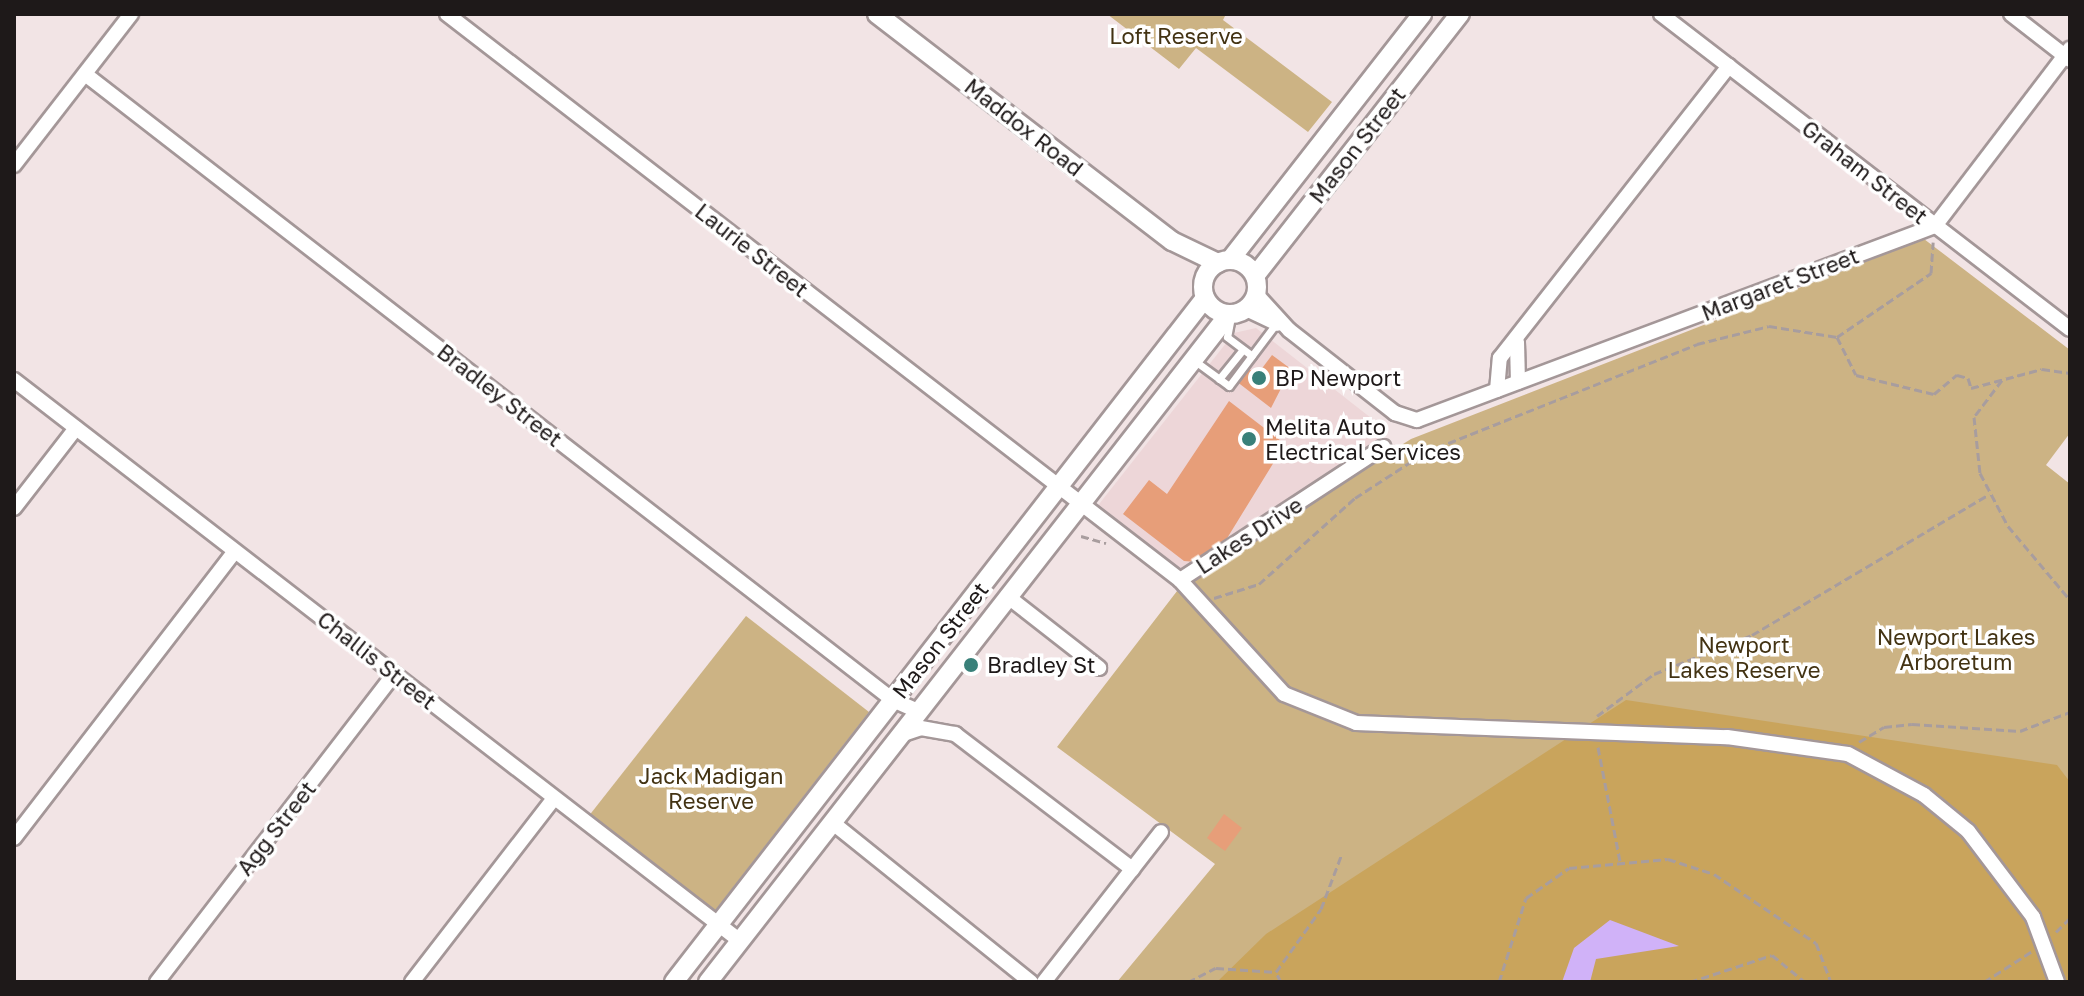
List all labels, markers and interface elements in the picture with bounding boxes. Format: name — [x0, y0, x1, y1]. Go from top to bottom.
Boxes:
park label: Loft Reserve — [1109, 23, 1243, 49]
street label: Maddox Road — [960, 73, 1088, 181]
street label: Mason Street — [1303, 82, 1411, 208]
street label: Graham Street — [1797, 115, 1933, 229]
street label: Laurie Street — [690, 198, 814, 302]
street label: Margaret Street — [1698, 242, 1862, 326]
street label: Bradley Street — [432, 338, 568, 452]
place label: BP Newport — [1275, 365, 1401, 391]
marker: BP Newport — [1250, 369, 1268, 387]
place label: Melita Auto Electrical Services — [1265, 413, 1461, 464]
marker: Melita Auto Electrical Services — [1240, 430, 1258, 448]
street label: Lakes Drive — [1191, 491, 1307, 579]
street label: Mason Street — [886, 577, 994, 703]
street label: Challis Street — [312, 606, 442, 714]
park label: Newport Lakes Arboretum — [1877, 623, 2035, 674]
park label: Newport Lakes Reserve — [1668, 631, 1820, 682]
place label: Bradley St — [987, 652, 1095, 678]
marker: Bradley St — [962, 656, 980, 674]
park label: Jack Madigan Reserve — [639, 762, 783, 814]
street label: Agg Street — [231, 776, 321, 880]

